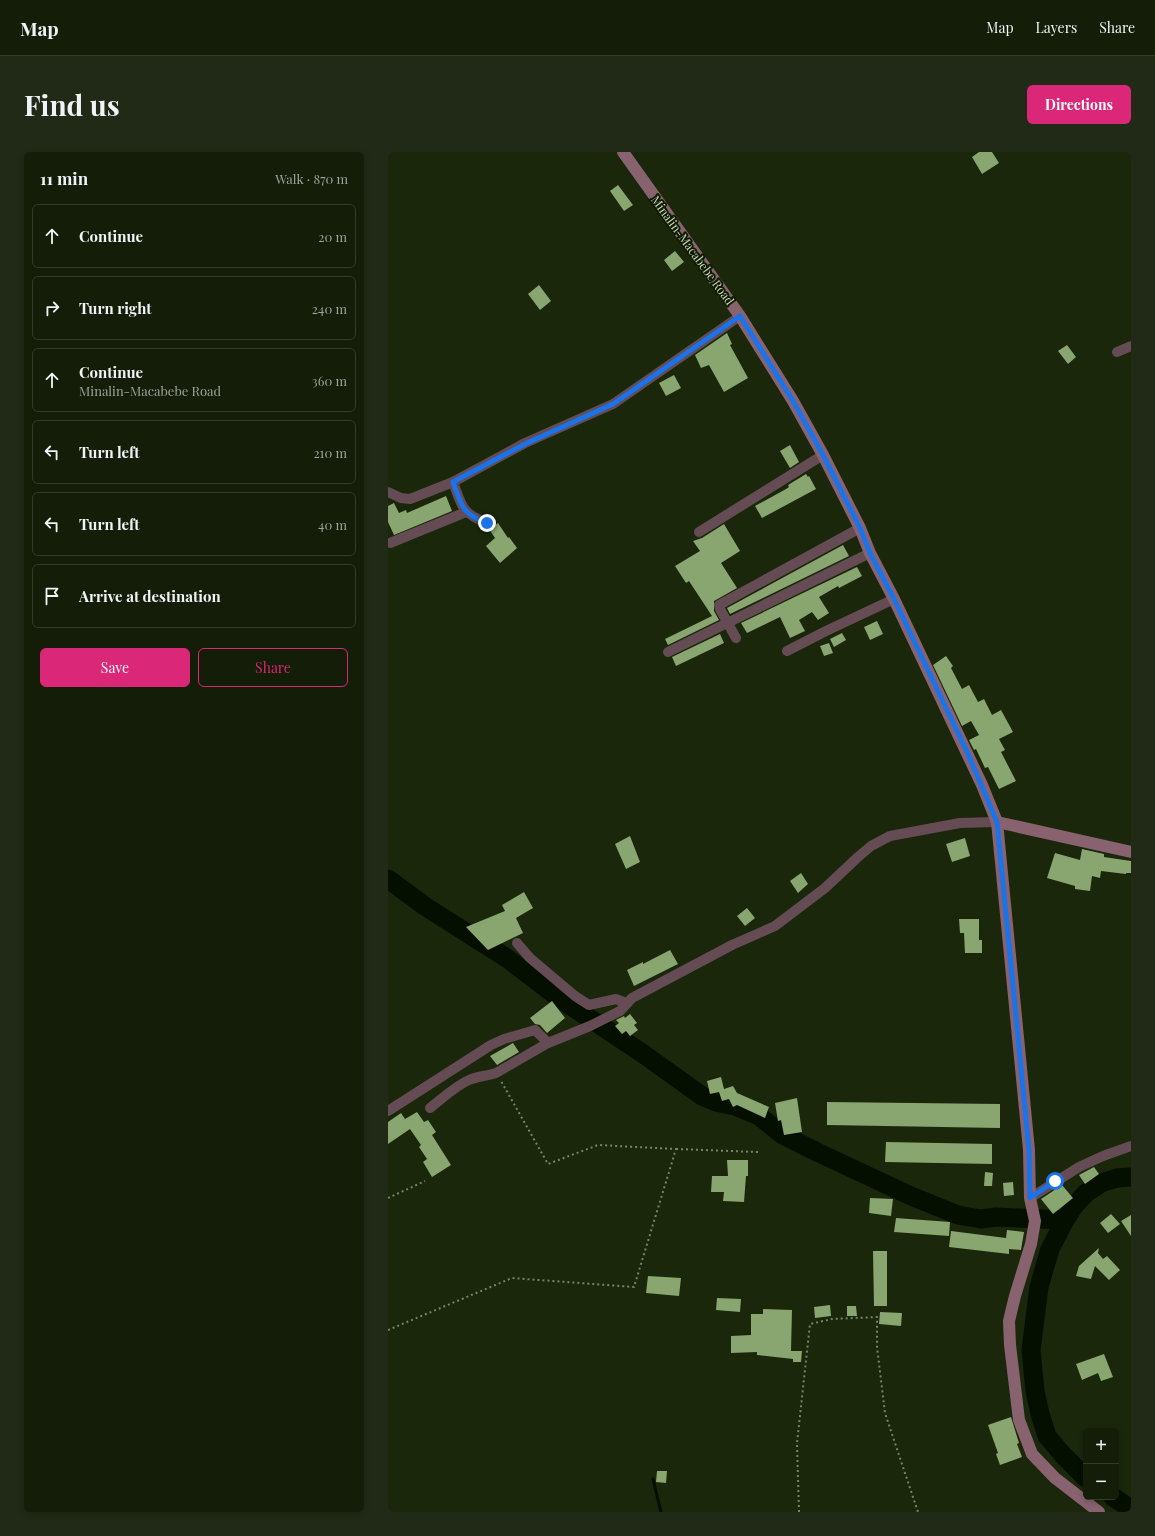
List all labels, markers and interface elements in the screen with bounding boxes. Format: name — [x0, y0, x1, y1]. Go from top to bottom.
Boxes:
text: Map — [20, 15, 59, 41]
text: Map — [986, 18, 1014, 37]
text: Layers — [1036, 18, 1077, 37]
text: Share — [1099, 18, 1135, 37]
button: Directions — [1027, 85, 1131, 124]
text: Find us — [24, 86, 120, 123]
text: 11 min — [40, 167, 88, 189]
text: Walk · 870 m — [275, 170, 348, 187]
street label: Minalin-Macabebe Road — [648, 192, 738, 308]
icon: ahead — [41, 225, 63, 247]
text: Continue — [79, 226, 143, 246]
text: 20 m — [318, 228, 347, 245]
icon: right — [41, 297, 63, 319]
text: Turn right — [79, 298, 152, 318]
text: 240 m — [312, 300, 347, 317]
text: Continue — [79, 362, 143, 382]
icon: ahead — [41, 369, 63, 391]
text: 360 m — [312, 372, 347, 389]
text: Minalin-Macabebe Road — [79, 382, 221, 399]
icon: left — [41, 441, 63, 463]
text: Turn left — [79, 442, 140, 462]
text: 210 m — [313, 444, 347, 461]
icon: left — [41, 513, 63, 535]
text: Turn left — [79, 514, 140, 534]
route end — [478, 514, 496, 532]
text: 40 m — [318, 516, 347, 533]
icon: arrive — [41, 585, 63, 607]
text: Arrive at destination — [79, 586, 221, 606]
button: Save — [40, 648, 190, 687]
button: Share — [198, 648, 348, 687]
route start — [1046, 1172, 1064, 1190]
map controls — [1083, 1428, 1119, 1500]
button: + — [1083, 1428, 1119, 1464]
button: − — [1083, 1464, 1119, 1500]

